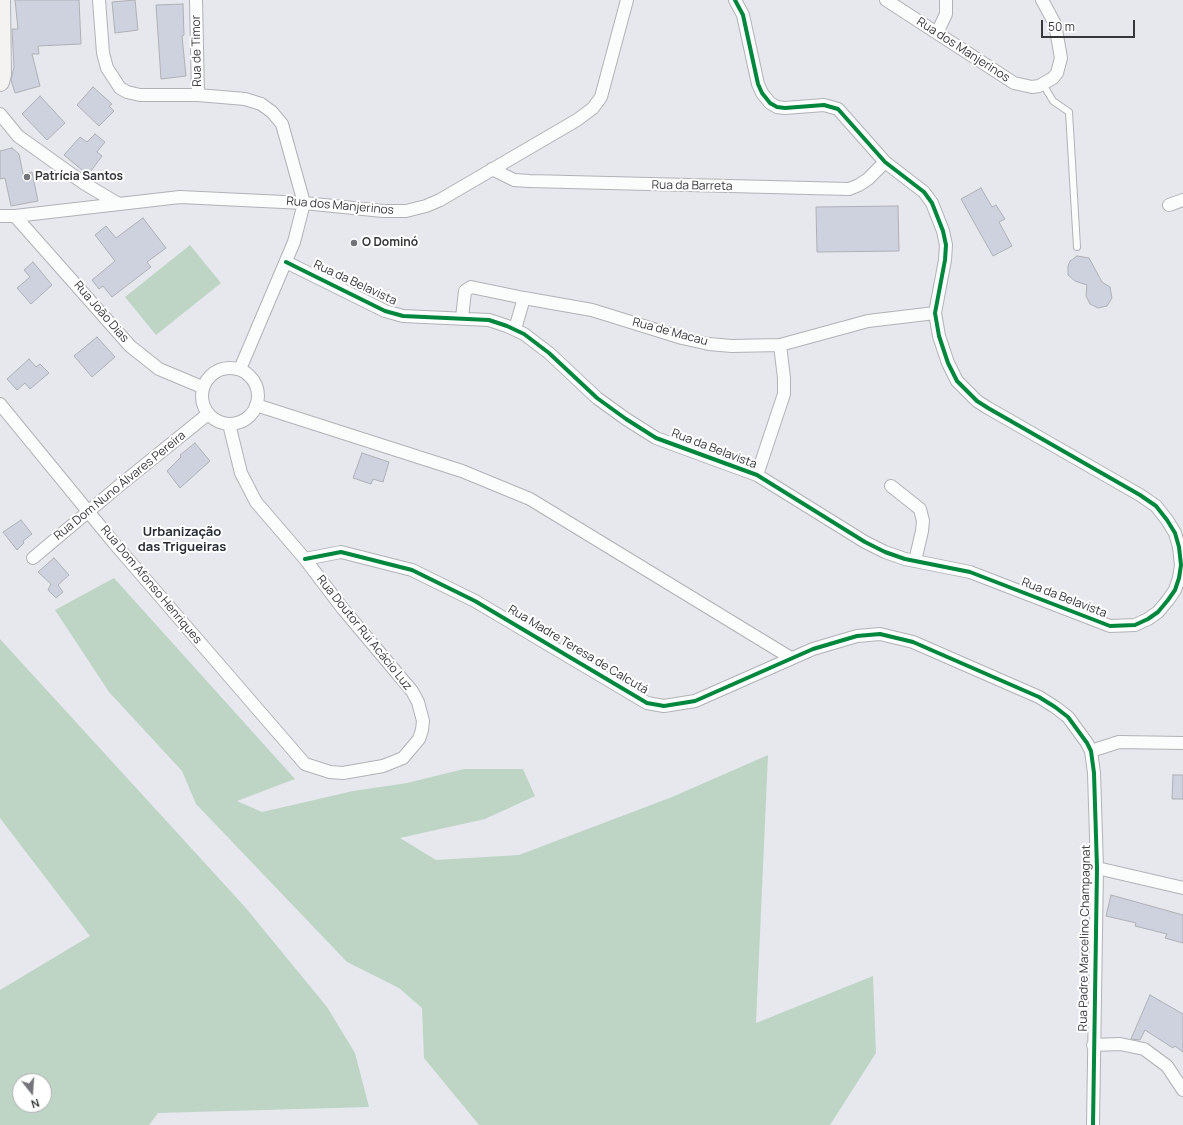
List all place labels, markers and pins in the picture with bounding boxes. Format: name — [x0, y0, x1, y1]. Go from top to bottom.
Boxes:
place label: Patrícia Santos — [35, 170, 123, 184]
marker: Patrícia Santos — [22, 172, 32, 182]
place label: O Dominó — [362, 236, 418, 250]
marker: O Dominó — [349, 238, 359, 248]

